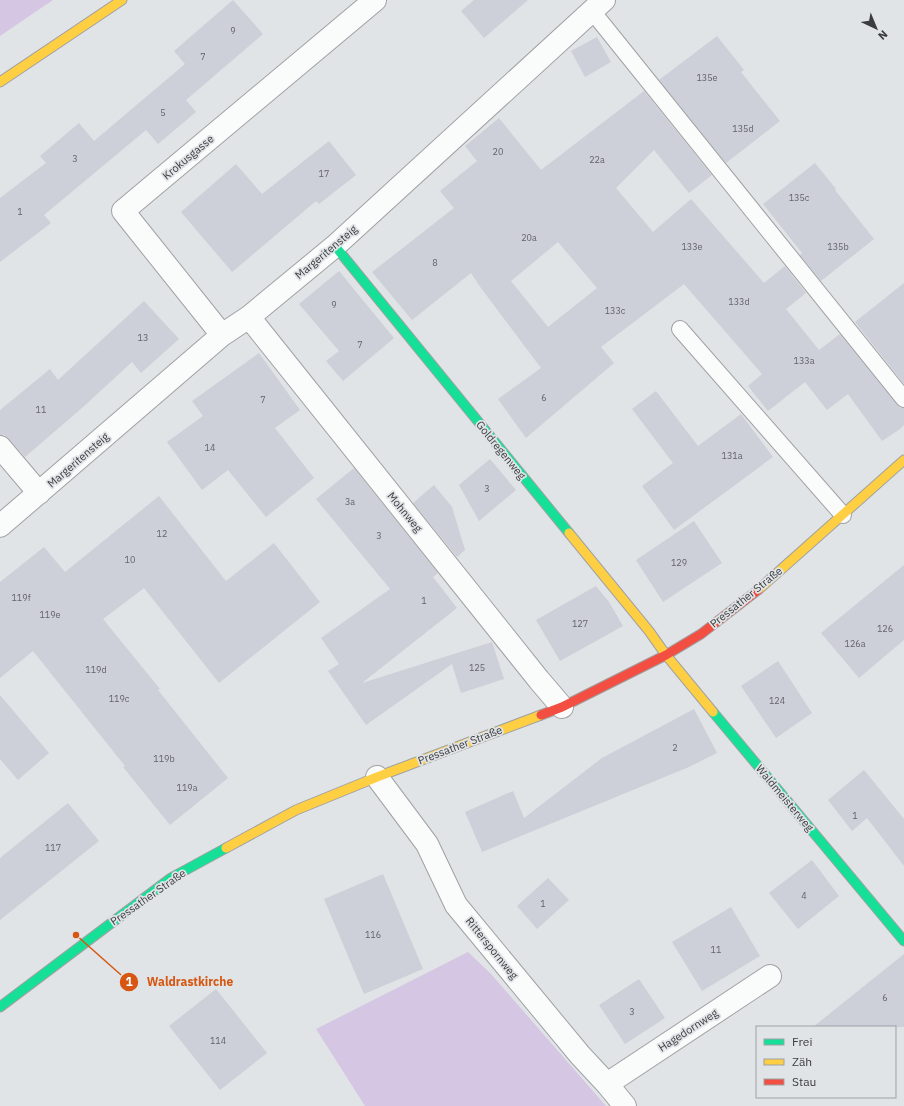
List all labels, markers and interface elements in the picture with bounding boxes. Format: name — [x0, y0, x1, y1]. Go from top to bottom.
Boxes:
north arrow — [856, 8, 896, 48]
house number: 9 — [230, 25, 236, 36]
text: N — [875, 27, 891, 43]
house number: 7 — [200, 51, 206, 62]
house number: 135e — [696, 72, 718, 83]
house number: 5 — [160, 107, 166, 118]
house number: 135d — [732, 123, 754, 134]
street label: Krokusgasse — [160, 132, 216, 182]
house number: 20 — [493, 146, 503, 157]
house number: 3 — [72, 153, 78, 164]
house number: 22a — [589, 154, 605, 165]
house number: 17 — [319, 168, 329, 179]
house number: 135c — [789, 192, 810, 203]
house number: 1 — [17, 206, 23, 217]
street label: Margeritensteig — [292, 222, 360, 282]
house number: 20a — [521, 232, 537, 243]
house number: 133e — [681, 241, 703, 252]
house number: 135b — [827, 241, 849, 252]
house number: 8 — [432, 257, 438, 268]
house number: 133d — [728, 296, 750, 307]
house number: 9 — [331, 299, 337, 310]
house number: 133c — [605, 305, 626, 316]
house number: 13 — [138, 332, 148, 343]
house number: 7 — [357, 339, 363, 350]
house number: 133a — [793, 355, 815, 366]
house number: 6 — [541, 392, 547, 403]
house number: 7 — [260, 394, 266, 405]
house number: 11 — [36, 404, 46, 415]
street label: Goldregenweg — [473, 418, 529, 482]
street label: Margeritensteig — [44, 429, 112, 491]
house number: 14 — [205, 442, 215, 453]
house number: 131a — [721, 450, 743, 461]
house number: 3 — [484, 483, 490, 494]
street label: Mohnweg — [385, 489, 426, 535]
house number: 3a — [345, 496, 355, 507]
house number: 12 — [157, 528, 167, 539]
house number: 3 — [376, 530, 382, 541]
house number: 10 — [125, 554, 135, 565]
house number: 129 — [671, 557, 687, 568]
street label: Pressather Straße — [707, 564, 785, 630]
house number: 119f — [11, 592, 31, 603]
house number: 1 — [421, 595, 427, 606]
house number: 119e — [39, 609, 61, 620]
house number: 127 — [572, 618, 588, 629]
house number: 126 — [877, 623, 893, 634]
house number: 126a — [844, 638, 866, 649]
house number: 125 — [469, 662, 485, 673]
house number: 119d — [85, 664, 107, 675]
house number: 119c — [109, 693, 130, 704]
house number: 124 — [769, 695, 785, 706]
street label: Pressather Straße — [416, 723, 504, 767]
house number: 2 — [672, 742, 678, 753]
house number: 119b — [153, 753, 175, 764]
street label: Waldmeisterweg — [753, 762, 817, 834]
house number: 119a — [176, 782, 198, 793]
house number: 1 — [852, 810, 858, 821]
house number: 117 — [45, 842, 61, 853]
street label: Pressather Straße — [108, 866, 188, 928]
house number: 4 — [801, 890, 807, 901]
house number: 1 — [540, 898, 546, 909]
street label: Ritterspornweg — [463, 914, 521, 982]
house number: 116 — [365, 929, 381, 940]
house number: 11 — [711, 944, 721, 955]
callout: Waldrastkirche — [119, 970, 241, 994]
text: 1 — [125, 974, 133, 989]
text: Waldrastkirche — [147, 974, 233, 989]
house number: 6 — [882, 992, 888, 1003]
street label: Hagedornweg — [655, 1005, 721, 1055]
house number: 3 — [629, 1006, 635, 1017]
legend — [756, 1026, 896, 1098]
text: Frei — [792, 1034, 812, 1049]
house number: 114 — [210, 1035, 226, 1046]
text: Zäh — [792, 1054, 812, 1069]
text: Stau — [792, 1074, 816, 1089]

